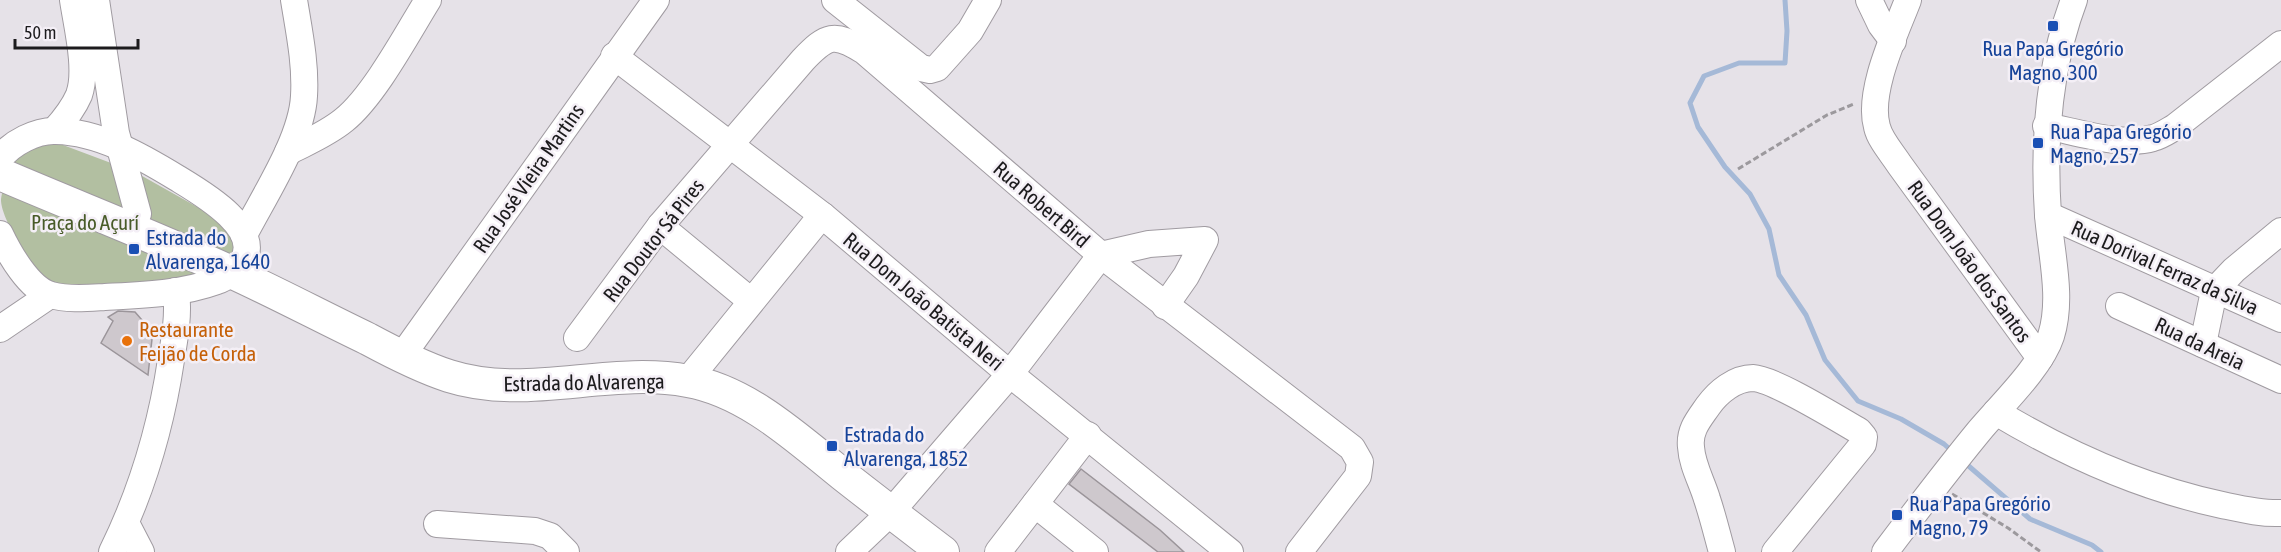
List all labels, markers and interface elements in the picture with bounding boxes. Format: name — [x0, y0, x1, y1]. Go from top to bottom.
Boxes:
scale bar — [15, 12, 138, 50]
marker: Rua Papa Gregório Magno, 300 — [2046, 19, 2060, 33]
text: 50 m — [24, 22, 56, 43]
place label: Rua Papa Gregório Magno, 300 — [1982, 36, 2124, 84]
street label: Rua José Vieira Martins — [468, 99, 588, 257]
place label: Rua Papa Gregório Magno, 257 — [2050, 119, 2192, 167]
marker: Rua Papa Gregório Magno, 257 — [2031, 136, 2045, 150]
street label: Rua Robert Bird — [989, 156, 1095, 252]
street label: Rua Doutor Sá Pires — [598, 174, 708, 306]
street label: Rua Dom João dos Santos — [1903, 175, 2037, 347]
park label: Praça do Açurí — [31, 210, 139, 234]
street label: Rua Dorival Ferraz da Silva — [2068, 215, 2262, 319]
place label: Estrada do Alvarenga, 1640 — [146, 225, 270, 273]
street label: Rua Dom João Batista Neri — [839, 227, 1009, 375]
marker: Estrada do Alvarenga, 1640 — [127, 242, 141, 256]
street label: Rua da Areia — [2151, 312, 2249, 374]
place label: Restaurante Feijão de Corda — [139, 317, 256, 365]
marker: Restaurante Feijão de Corda — [120, 334, 134, 348]
street label: Estrada do Alvarenga — [503, 369, 665, 395]
place label: Estrada do Alvarenga, 1852 — [844, 422, 968, 470]
marker: Estrada do Alvarenga, 1852 — [825, 439, 839, 453]
place label: Rua Papa Gregório Magno, 79 — [1909, 491, 2051, 539]
marker: Rua Papa Gregório Magno, 79 — [1890, 508, 1904, 522]

